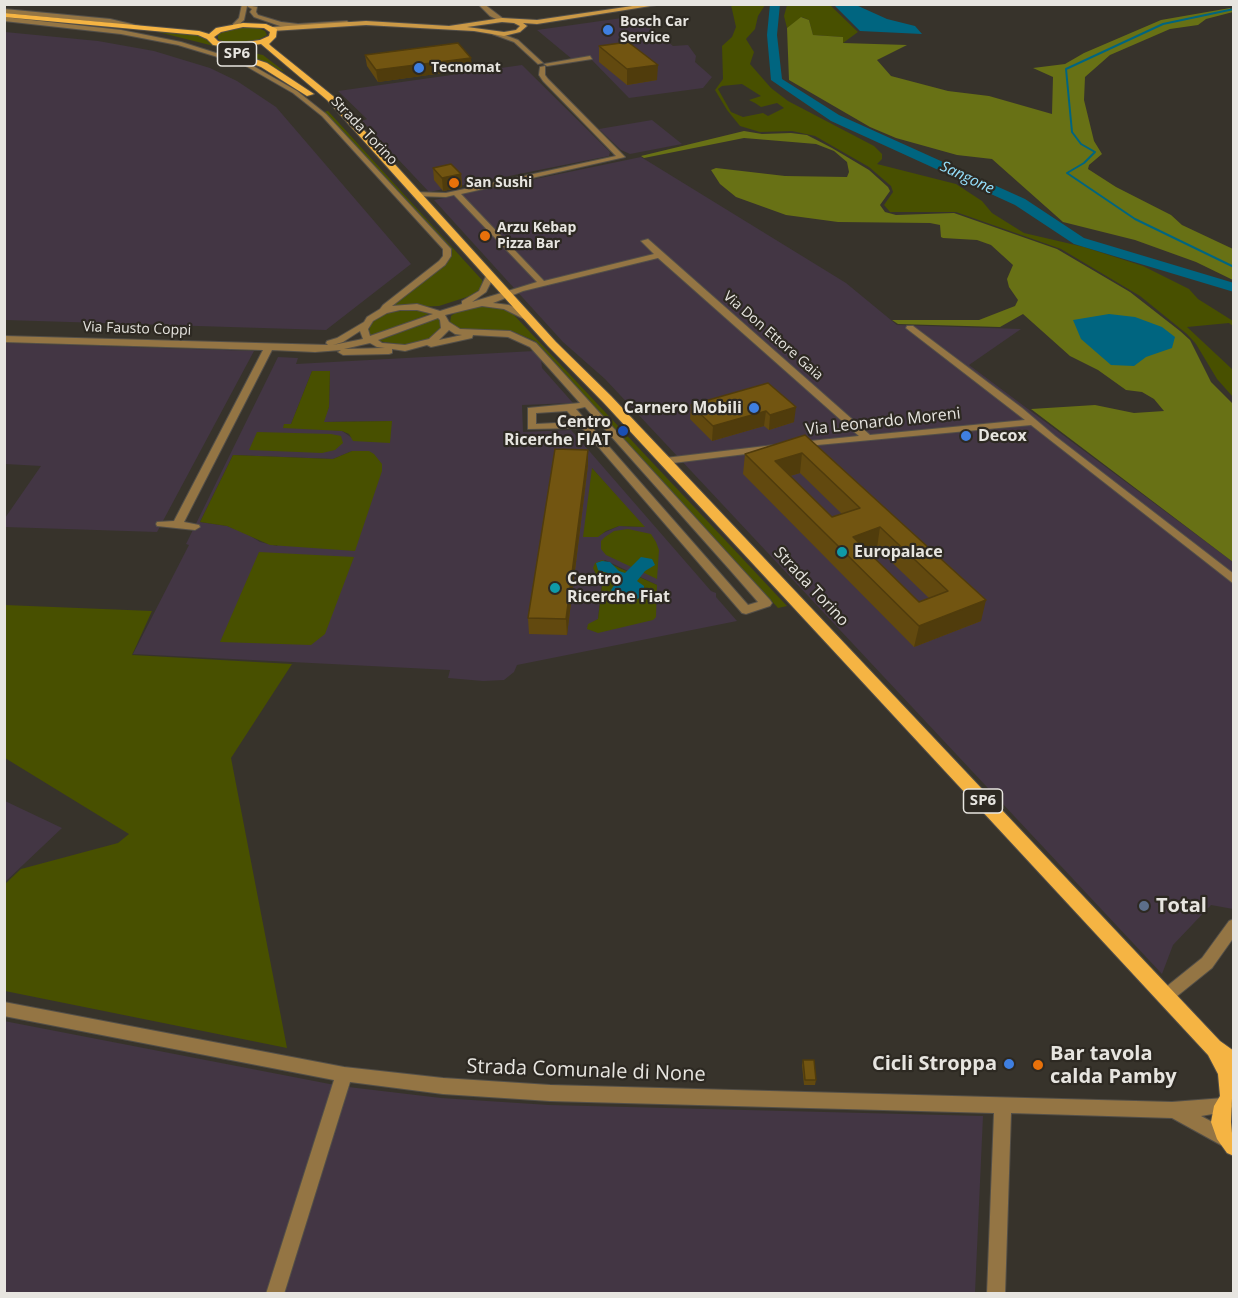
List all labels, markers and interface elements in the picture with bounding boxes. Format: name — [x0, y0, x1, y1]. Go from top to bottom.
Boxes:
place label: Bosch Car Service — [620, 14, 689, 46]
marker: Bosch Car Service — [601, 23, 615, 37]
road number: SP6 — [218, 42, 256, 66]
place label: Tecnomat — [431, 60, 501, 76]
marker: Tecnomat — [412, 61, 426, 75]
street label: Strada Torino — [327, 93, 401, 169]
water label: Sangone — [937, 158, 997, 198]
place label: San Sushi — [466, 175, 532, 191]
marker: San Sushi — [447, 176, 461, 190]
place label: Arzu Kebap Pizza Bar — [497, 220, 576, 252]
marker: Arzu Kebap Pizza Bar — [478, 229, 492, 243]
street label: Via Don Ettore Gaia — [720, 288, 826, 384]
street label: Via Fausto Coppi — [82, 319, 192, 339]
place label: Carnero Mobili — [624, 398, 742, 418]
marker: Carnero Mobili — [747, 401, 761, 415]
street label: Via Leonardo Moreni — [805, 404, 961, 440]
place label: Centro Ricerche FIAT — [504, 412, 611, 450]
marker: Centro Ricerche FIAT — [616, 424, 630, 438]
place label: Decox — [978, 426, 1027, 446]
marker: Decox — [959, 429, 973, 443]
place label: Europalace — [854, 542, 943, 562]
street label: Strada Torino — [769, 543, 853, 631]
marker: Europalace — [835, 545, 849, 559]
place label: Centro Ricerche Fiat — [567, 569, 670, 607]
marker: Centro Ricerche Fiat — [548, 581, 562, 595]
road number: SP6 — [964, 789, 1002, 813]
place label: Total — [1156, 894, 1207, 918]
marker: Total — [1137, 899, 1151, 913]
place label: Bar tavola calda Pamby — [1050, 1042, 1177, 1089]
place label: Cicli Stroppa — [872, 1052, 997, 1076]
street label: Strada Comunale di None — [466, 1055, 706, 1087]
marker: Cicli Stroppa — [1002, 1057, 1016, 1071]
marker: Bar tavola calda Pamby — [1031, 1058, 1045, 1072]

